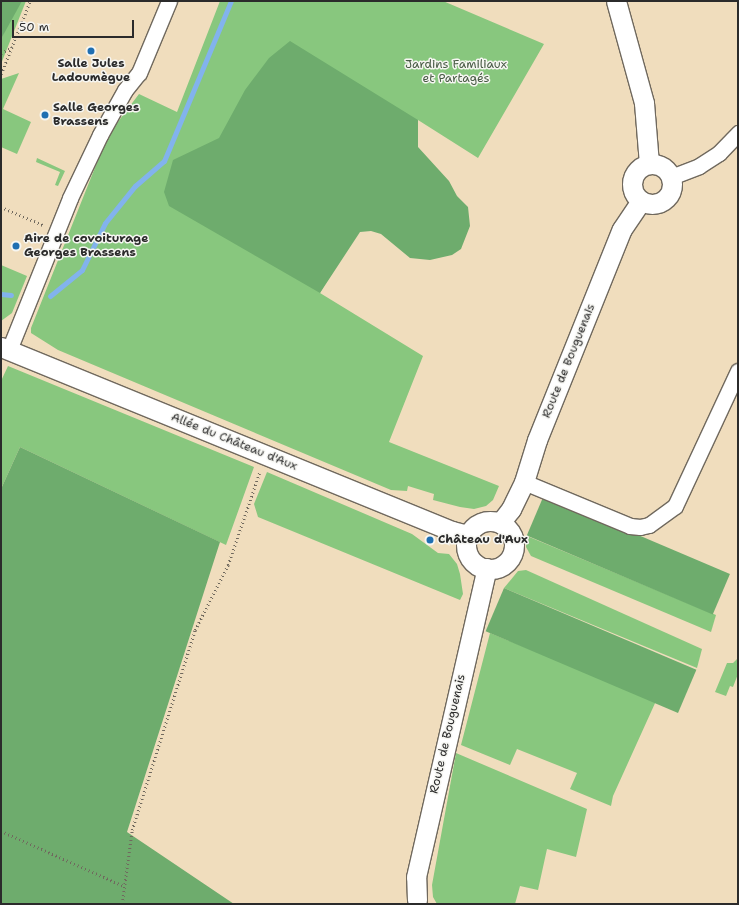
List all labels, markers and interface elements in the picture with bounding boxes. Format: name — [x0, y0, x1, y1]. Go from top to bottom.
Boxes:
scale bar — [14, 12, 136, 38]
text: 50 m — [19, 19, 49, 35]
marker: Salle Jules Ladoumègue — [86, 46, 96, 56]
place label: Salle Jules Ladoumègue — [52, 57, 130, 85]
park label: Jardins Familiaux et Partagés — [405, 58, 507, 86]
place label: Salle Georges Brassens — [53, 101, 139, 129]
marker: Salle Georges Brassens — [40, 110, 50, 120]
place label: Aire de covoiturage Georges Brassens — [24, 232, 148, 260]
marker: Aire de covoiturage Georges Brassens — [11, 241, 21, 251]
street label: Route de Bouguenais — [539, 302, 599, 420]
street label: Allée du Château d'Aux — [169, 410, 299, 474]
place label: Château d'Aux — [438, 533, 528, 547]
marker: Château d'Aux — [425, 535, 435, 545]
street label: Route de Bouguenais — [427, 673, 469, 795]

